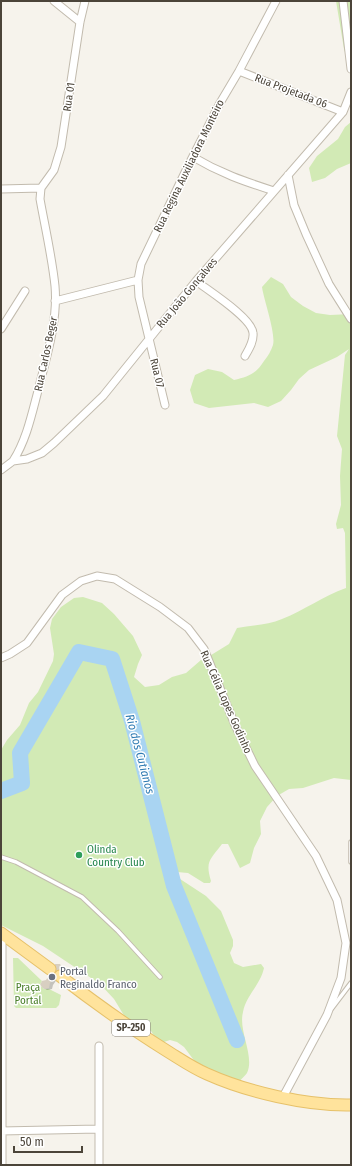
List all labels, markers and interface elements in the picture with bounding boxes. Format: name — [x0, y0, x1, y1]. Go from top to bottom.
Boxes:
street label: Rua Projetada 06 — [253, 71, 330, 111]
street label: Rua 01 — [61, 81, 77, 113]
street label: Rua Regina Auxiliadora Monteiro — [151, 97, 227, 235]
street label: Rua João Gonçalves — [154, 255, 220, 331]
street label: Rua Carlos Beger — [32, 315, 60, 393]
street label: Rua 07 — [147, 357, 167, 390]
street label: Rua Célia Lopes Godinho — [197, 649, 255, 756]
water label: Rio dos Cutianos — [123, 713, 157, 795]
place label: Olinda Country Club — [87, 843, 145, 869]
marker: Olinda Country Club — [74, 850, 84, 860]
place label: Portal Reginaldo Franco — [60, 965, 137, 991]
marker: Portal Reginaldo Franco — [47, 972, 57, 982]
park label: Praça Portal — [15, 981, 41, 1007]
road number: SP-250 — [112, 1020, 150, 1036]
scale bar — [14, 1128, 82, 1154]
text: 50 m — [20, 1135, 44, 1149]

